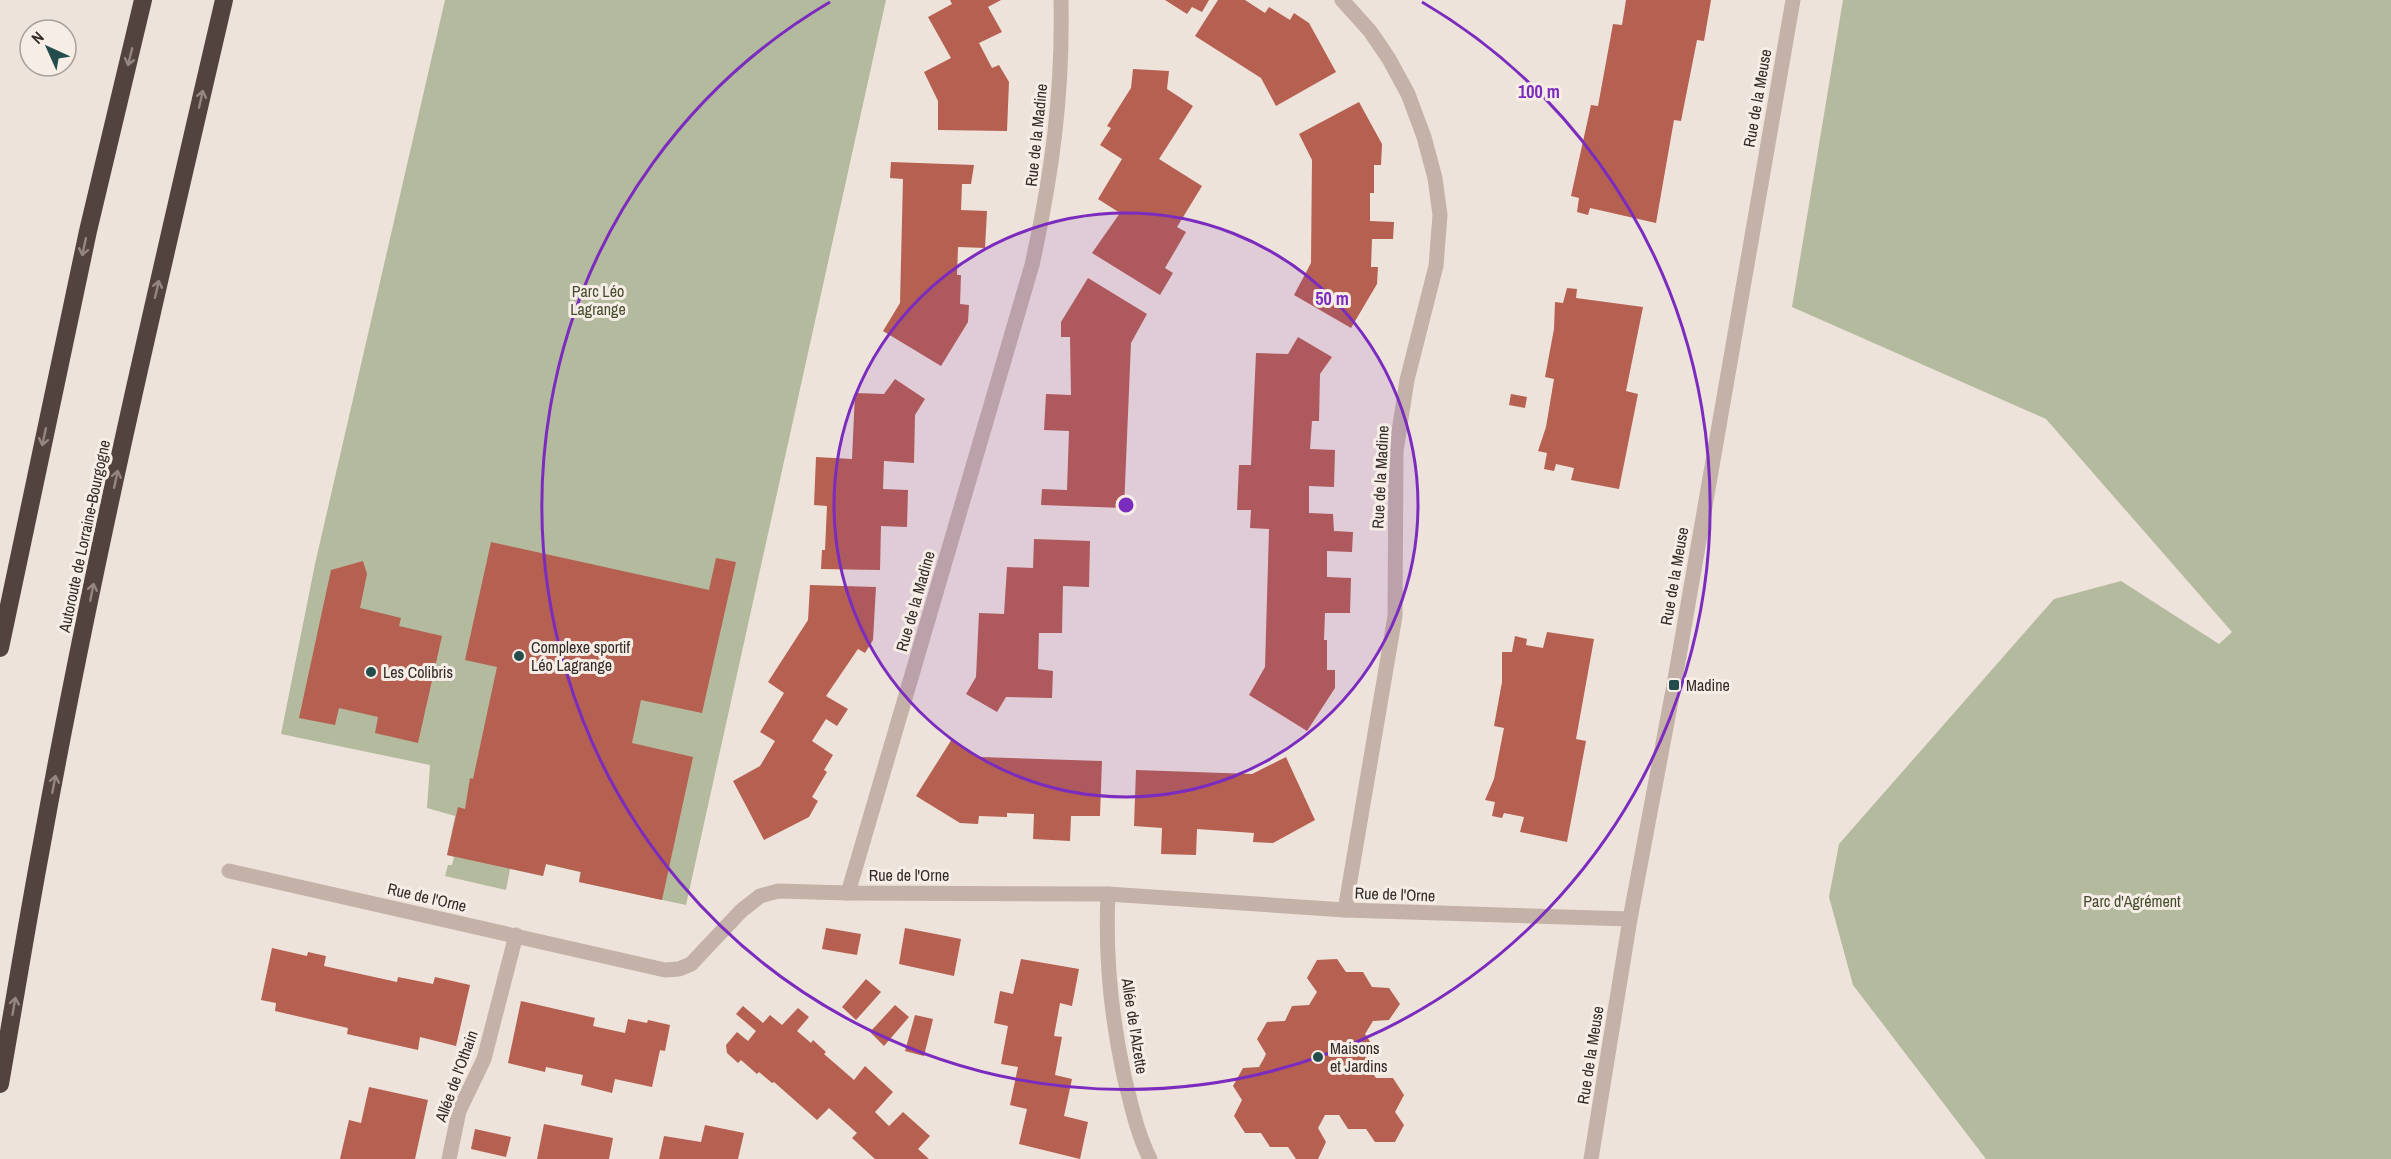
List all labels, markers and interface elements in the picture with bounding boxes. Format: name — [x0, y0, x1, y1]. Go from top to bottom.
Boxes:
north arrow — [18, 18, 78, 78]
text: N — [26, 26, 49, 49]
one-way arrow — [123, 47, 135, 66]
street label: Rue de la Meuse — [1738, 47, 1776, 149]
text: 100 m — [1518, 79, 1560, 104]
street label: Rue de la Madine — [1020, 82, 1052, 188]
one-way arrow — [196, 90, 208, 109]
one-way arrow — [78, 237, 90, 256]
one-way arrow — [152, 280, 163, 299]
park label: Parc Léo Lagrange — [570, 280, 626, 320]
text: 50 m — [1315, 286, 1349, 311]
street label: Rue de la Madine — [1366, 425, 1394, 529]
one-way arrow — [38, 427, 49, 447]
street label: Autoroute de Lorraine-Bourgogne — [53, 438, 115, 635]
one-way arrow — [110, 470, 122, 489]
centre of rings — [1116, 495, 1136, 515]
street label: Rue de la Meuse — [1655, 525, 1693, 627]
street label: Rue de la Madine — [890, 548, 940, 654]
one-way arrow — [87, 583, 98, 603]
place label: Complexe sportif Léo Lagrange — [531, 636, 631, 676]
marker: Complexe sportif Léo Lagrange — [512, 649, 526, 663]
place label: Les Colibris — [383, 661, 453, 683]
marker: Les Colibris — [364, 665, 378, 679]
place label: Madine — [1686, 674, 1730, 696]
marker: Madine — [1667, 678, 1681, 692]
one-way arrow — [49, 774, 60, 794]
street label: Rue de l'Orne — [869, 864, 949, 886]
street label: Rue de l'Orne — [385, 877, 469, 917]
street label: Rue de l'Orne — [1354, 882, 1436, 906]
park label: Parc d'Agrément — [2083, 890, 2181, 912]
street label: Allée de l'Alzette — [1116, 976, 1153, 1075]
one-way arrow — [8, 996, 19, 1016]
street label: Rue de la Meuse — [1571, 1004, 1609, 1106]
street label: Allée de l'Othain — [429, 1027, 483, 1126]
place label: Maisons et Jardins — [1330, 1037, 1388, 1077]
marker: Maisons et Jardins — [1311, 1050, 1325, 1064]

